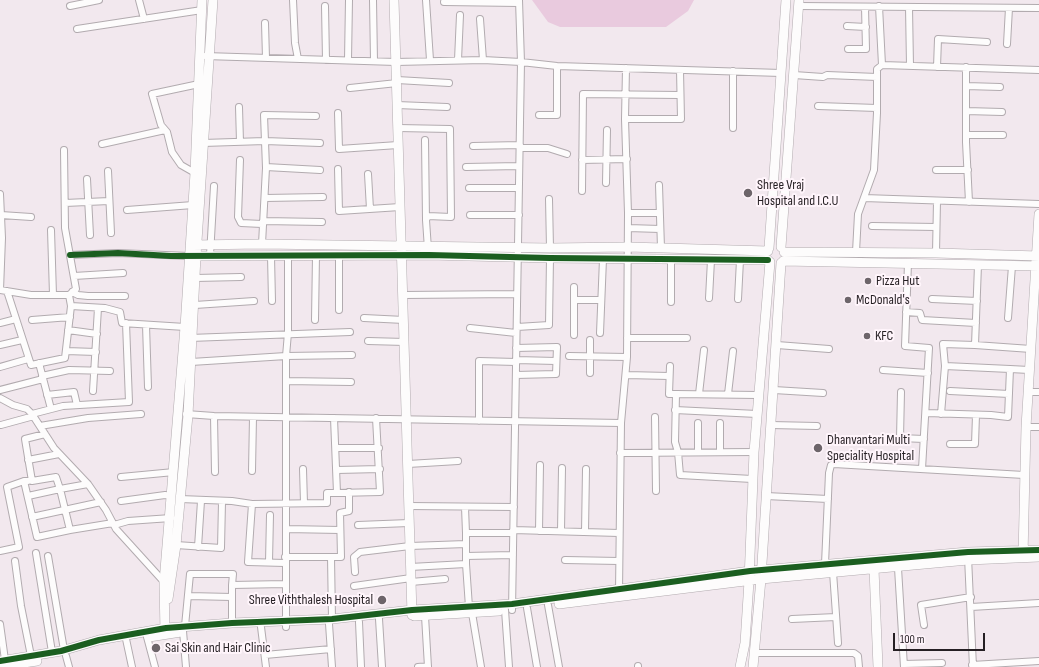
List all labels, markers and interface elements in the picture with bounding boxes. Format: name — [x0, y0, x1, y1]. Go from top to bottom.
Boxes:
place label: Shree Vraj Hospital and I.C.U — [757, 177, 838, 210]
marker: Shree Vraj Hospital and I.C.U — [742, 187, 754, 199]
place label: Pizza Hut — [876, 273, 919, 289]
marker: Pizza Hut — [863, 276, 873, 286]
place label: McDonald's — [856, 292, 910, 308]
marker: McDonald's — [843, 295, 853, 305]
place label: KFC — [875, 328, 893, 344]
marker: KFC — [862, 331, 872, 341]
place label: Dhanvantari Multi Speciality Hospital — [827, 432, 914, 464]
marker: Dhanvantari Multi Speciality Hospital — [812, 442, 824, 454]
place label: Shree Viththalesh Hospital — [249, 592, 373, 608]
marker: Shree Viththalesh Hospital — [376, 594, 388, 606]
scale bar — [895, 625, 987, 651]
text: 100 m — [900, 632, 925, 647]
place label: Sai Skin and Hair Clinic — [165, 640, 271, 656]
marker: Sai Skin and Hair Clinic — [150, 642, 162, 654]

